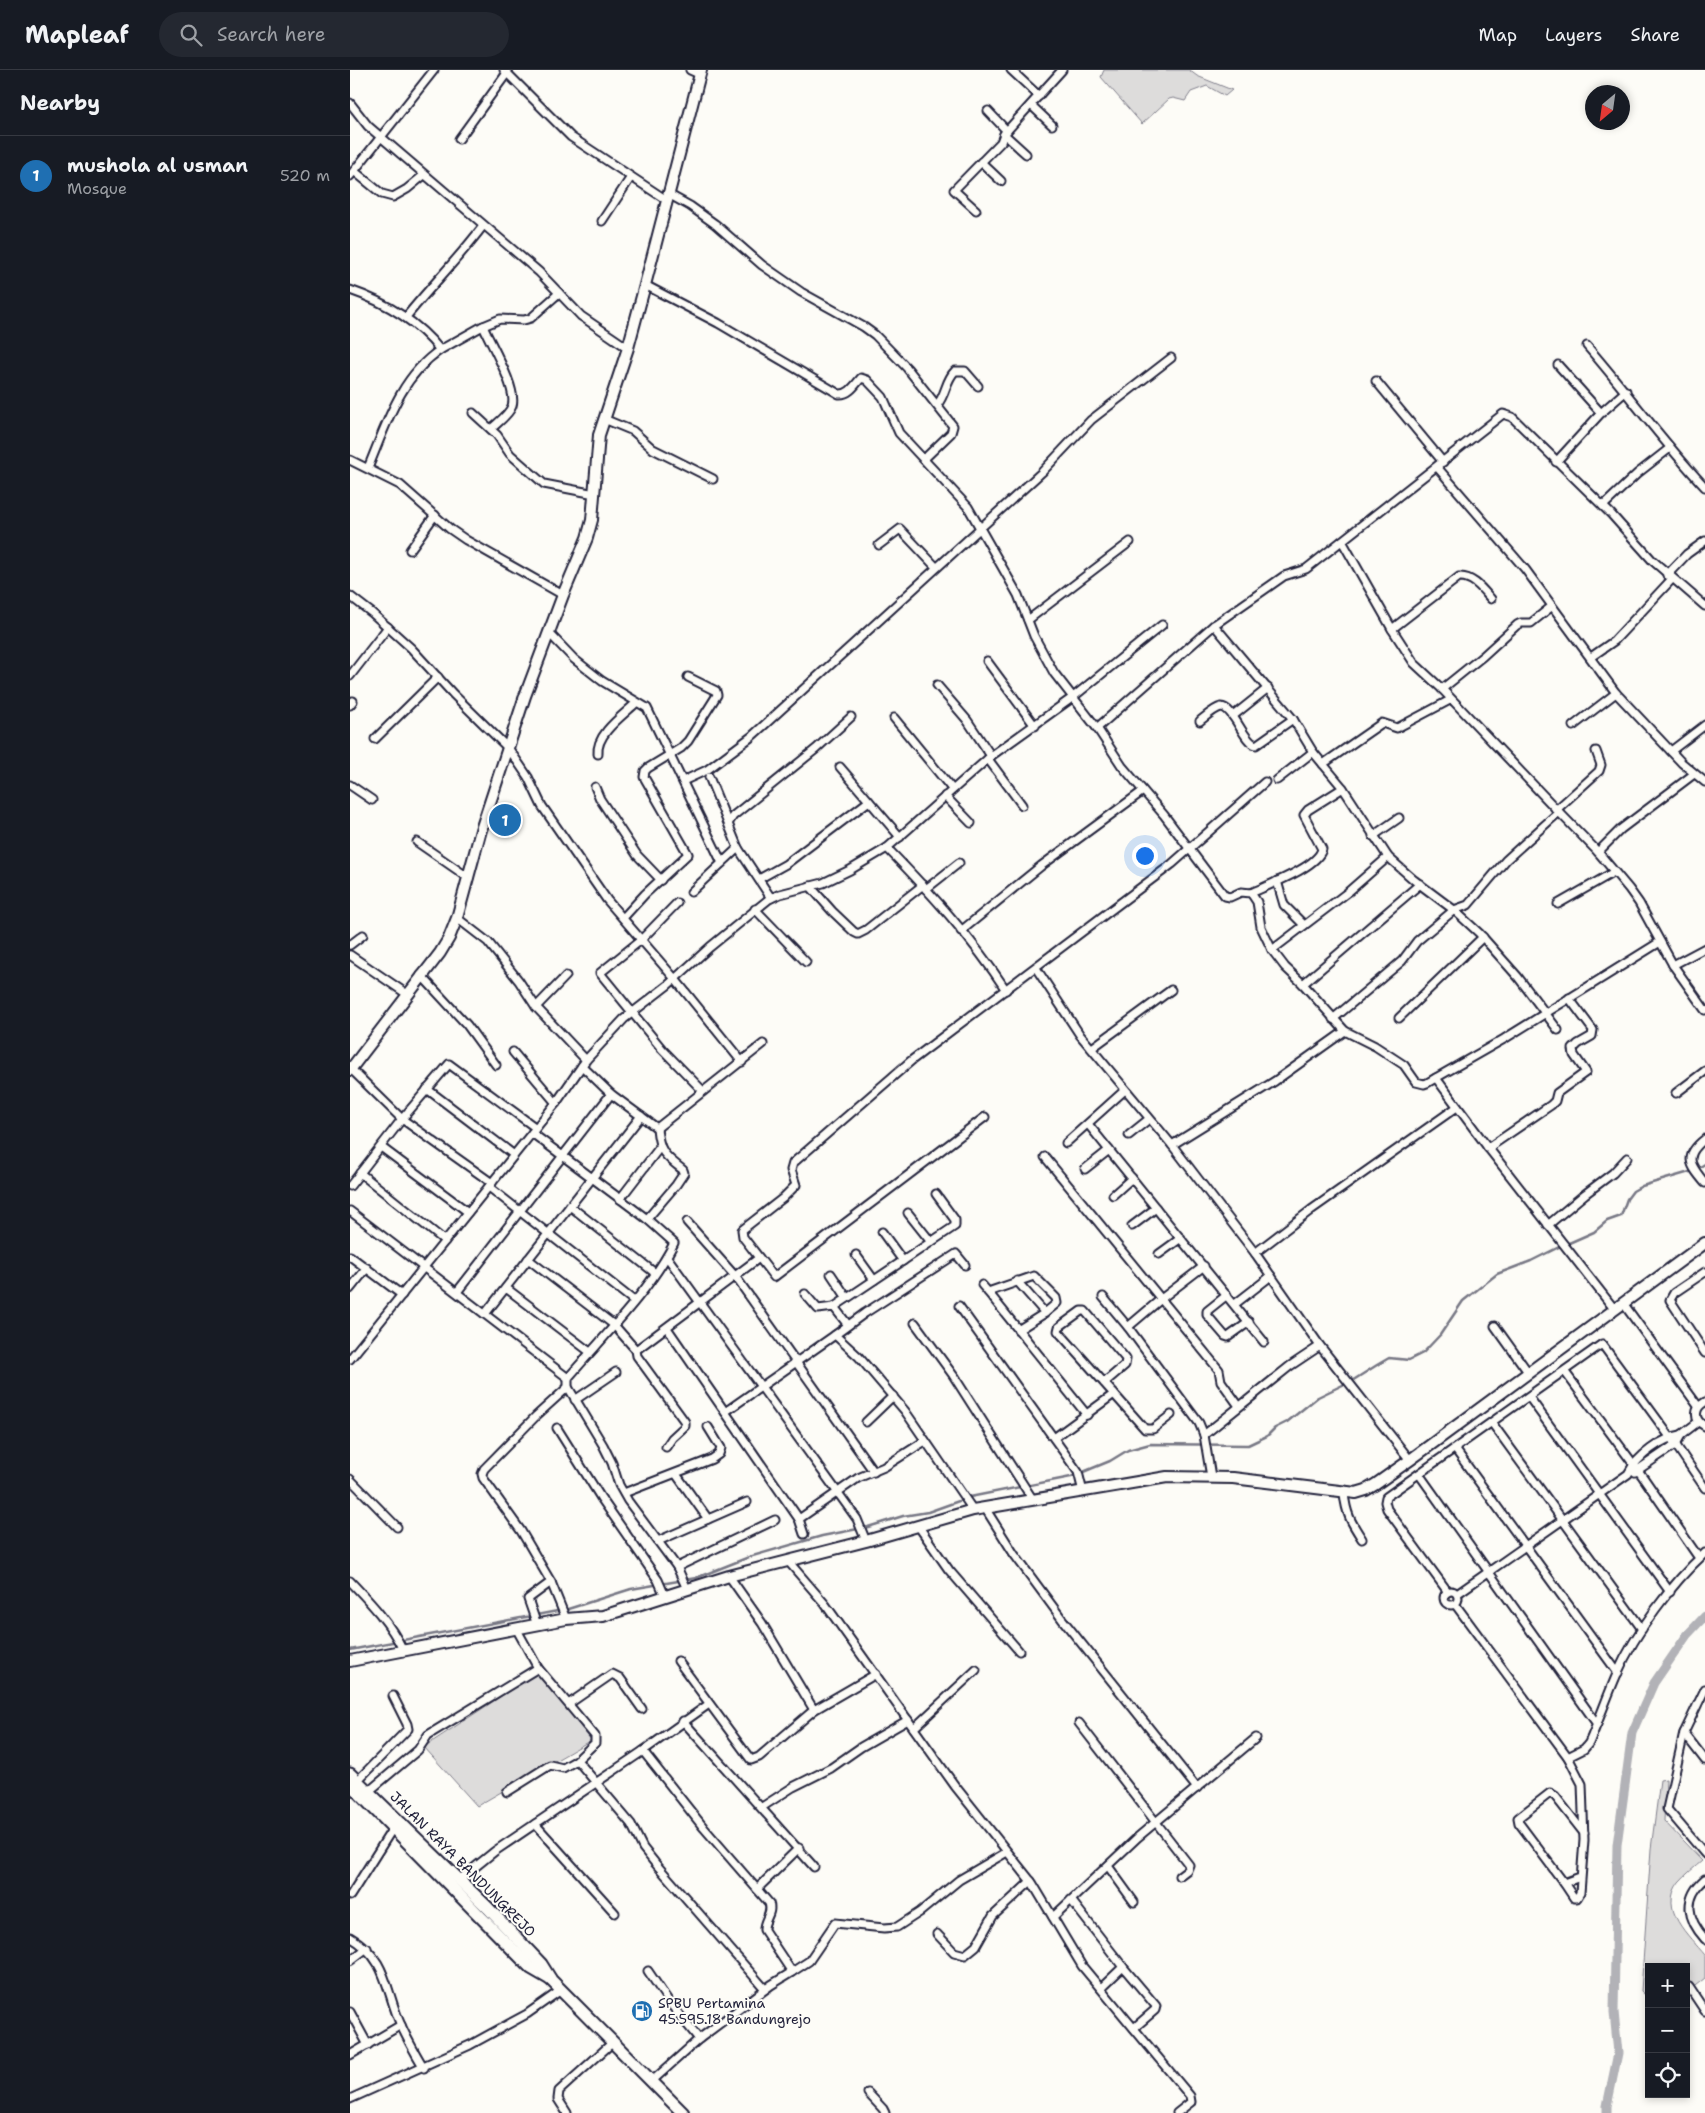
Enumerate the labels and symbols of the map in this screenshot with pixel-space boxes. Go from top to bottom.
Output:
north arrow [1585,85,1630,130]
pin: 1 [489,801,521,839]
your location [1132,843,1158,869]
street label: JALAN RAYA BANDUNGREJO [386,1787,540,1941]
place label: SPBU Pertamina 45.595.18 Bandungrejo [658,1994,811,2028]
fuel station icon: SPBU Pertamina 45.595.18 Bandungrejo [630,1999,654,2023]

